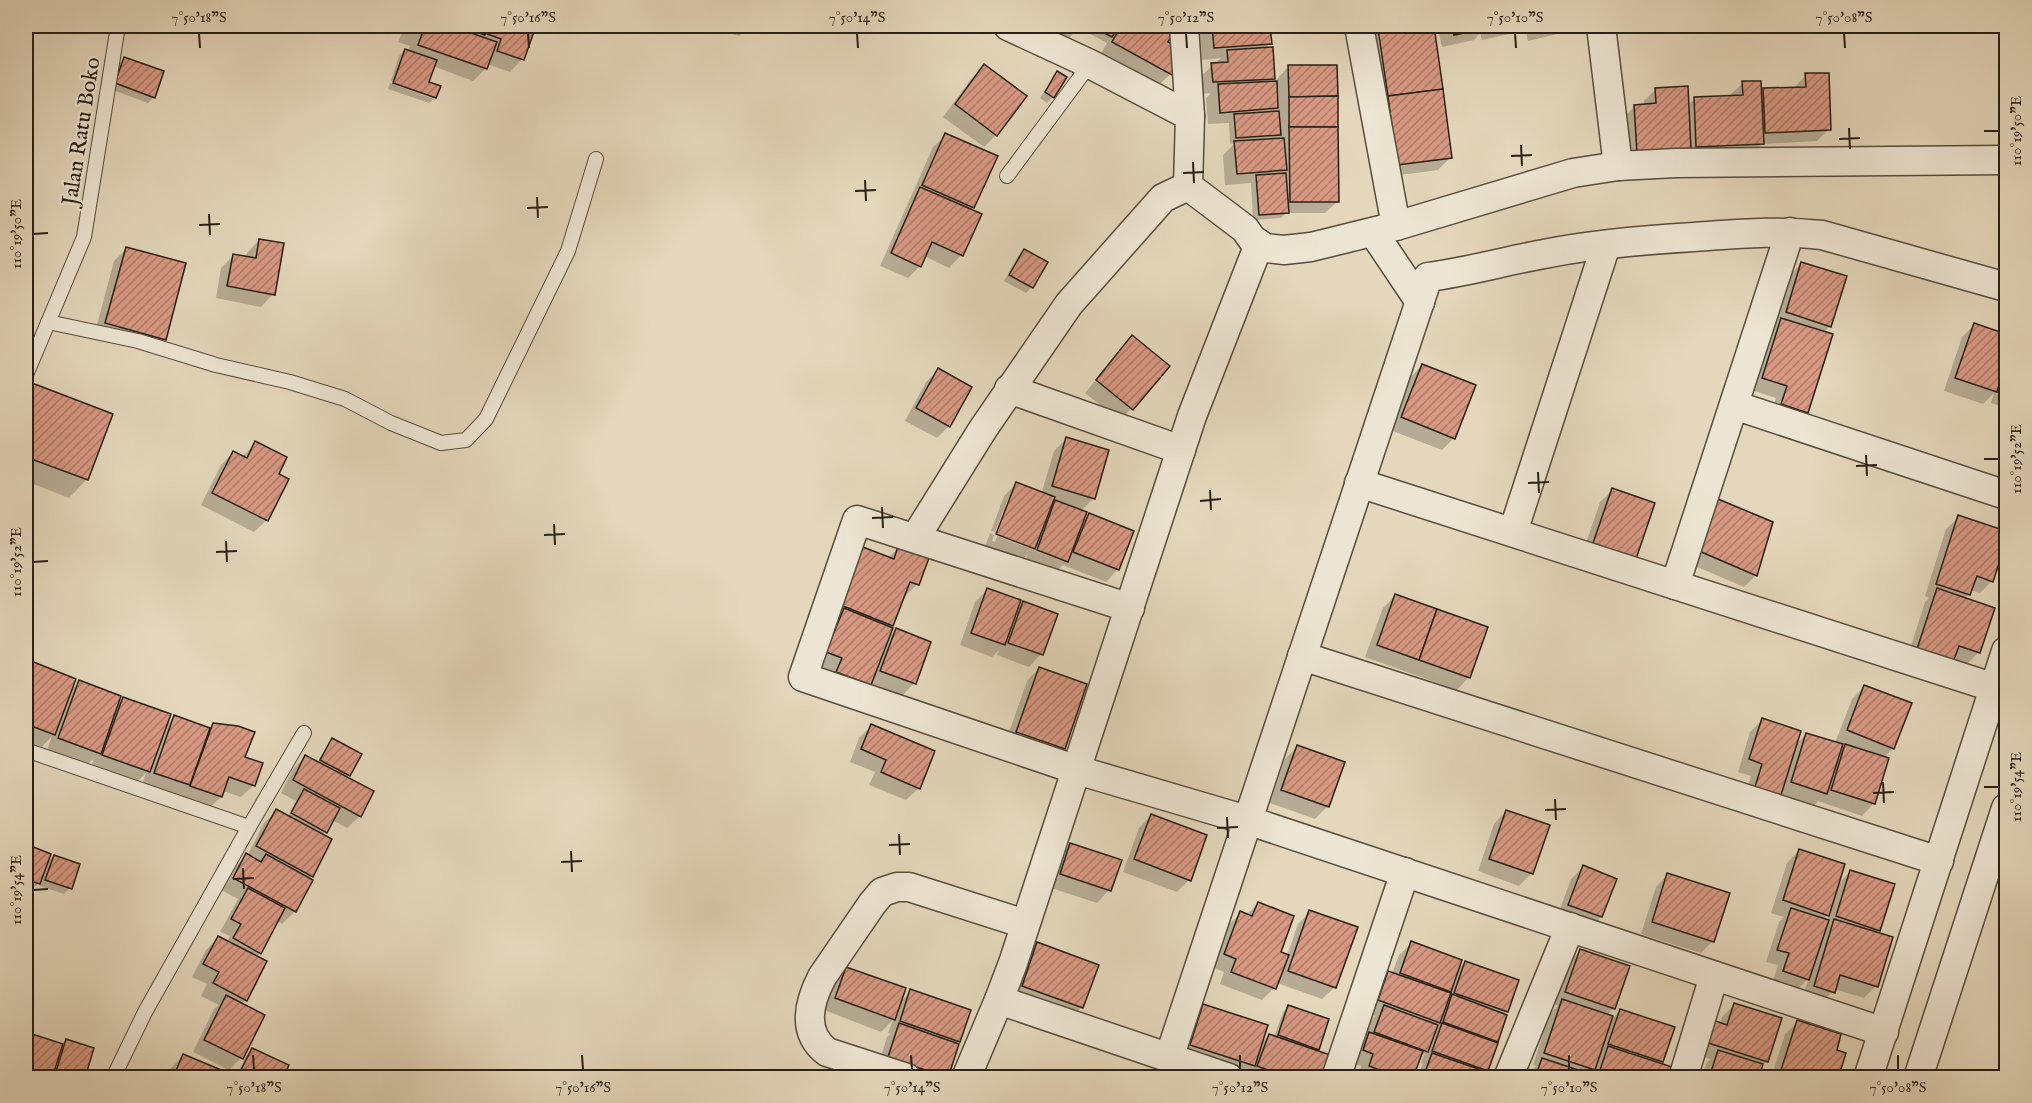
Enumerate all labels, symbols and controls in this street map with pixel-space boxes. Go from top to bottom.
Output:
text: 7°50'18"S [171,8,227,27]
text: 7°50'16"S [500,8,556,27]
text: 7°50'14"S [829,8,885,27]
text: 7°50'12"S [1158,8,1214,27]
text: 7°50'10"S [1487,8,1543,27]
text: 7°50'08"S [1815,8,1873,27]
street label: Jalan Ratu Boko [56,55,108,210]
text: 110°19'50"E [2007,96,2026,166]
text: 110°19'50"E [7,199,26,269]
text: 110°19'52"E [2007,424,2026,494]
text: 110°19'52"E [7,527,26,597]
text: 110°19'54"E [2007,752,2026,822]
text: 110°19'54"E [7,855,26,925]
text: 7°50'18"S [226,1078,282,1097]
text: 7°50'16"S [555,1078,611,1097]
text: 7°50'14"S [884,1078,940,1097]
text: 7°50'12"S [1212,1078,1268,1097]
text: 7°50'10"S [1541,1078,1597,1097]
text: 7°50'08"S [1869,1078,1927,1097]

